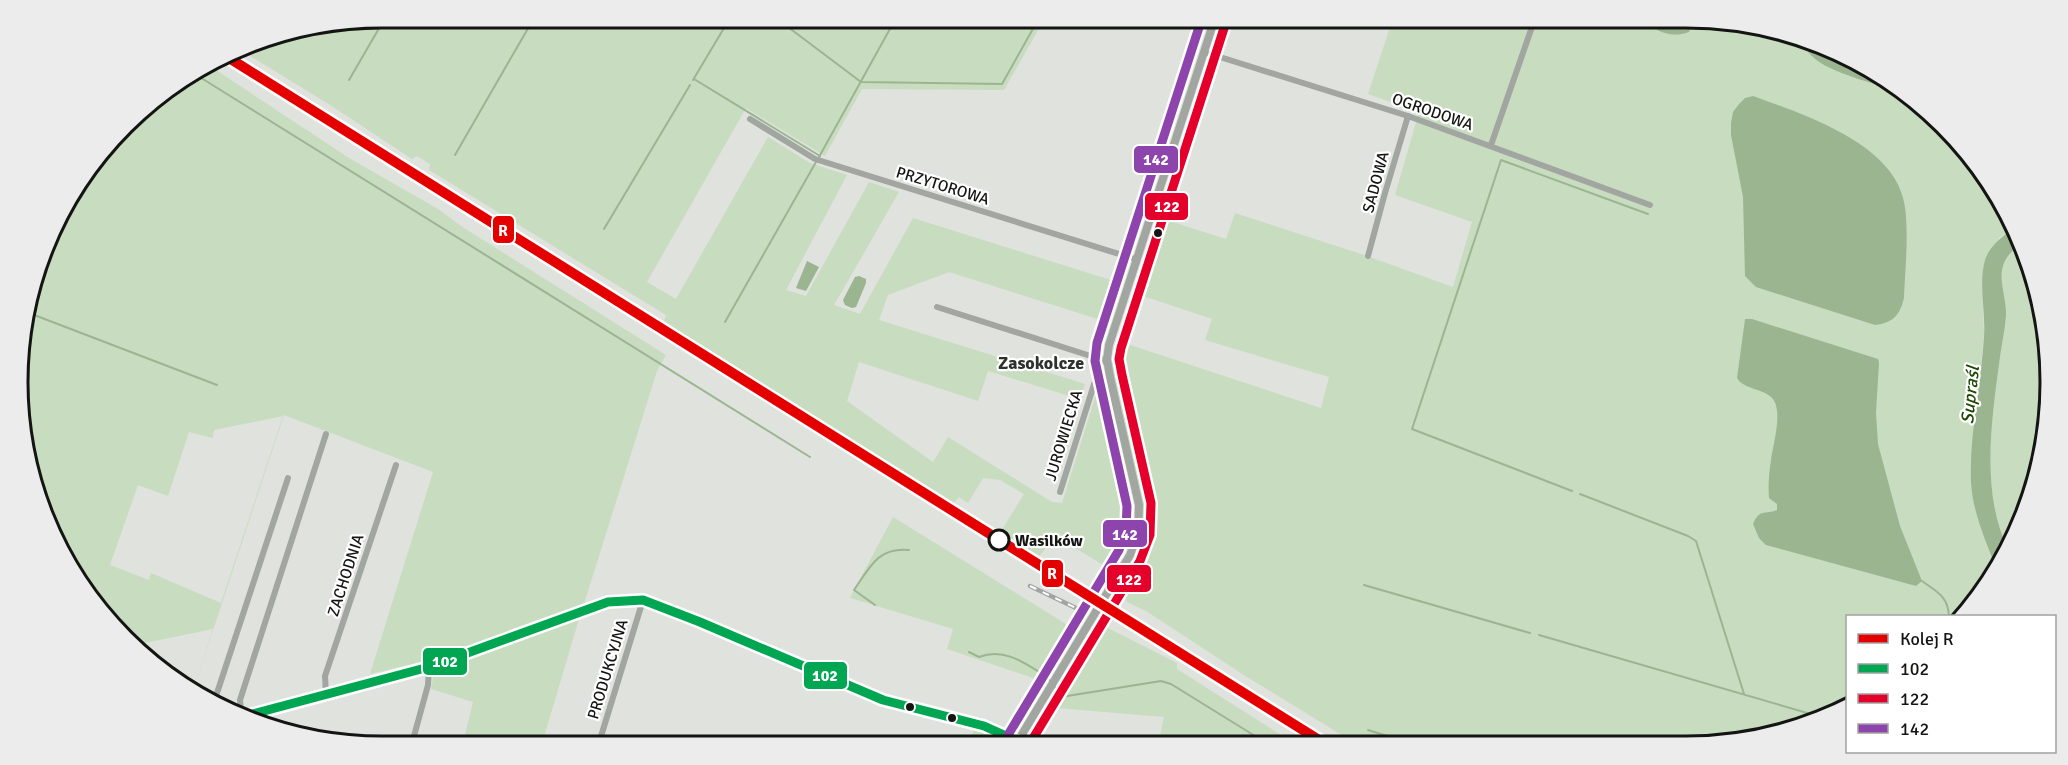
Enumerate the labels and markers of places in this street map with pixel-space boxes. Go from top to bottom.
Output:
unlabelled marker [1152,227,1164,239]
marker: Wasilków [988,529,1010,551]
place label: Wasilków [1015,531,1084,551]
unlabelled marker [904,701,916,713]
unlabelled marker [946,712,958,724]

